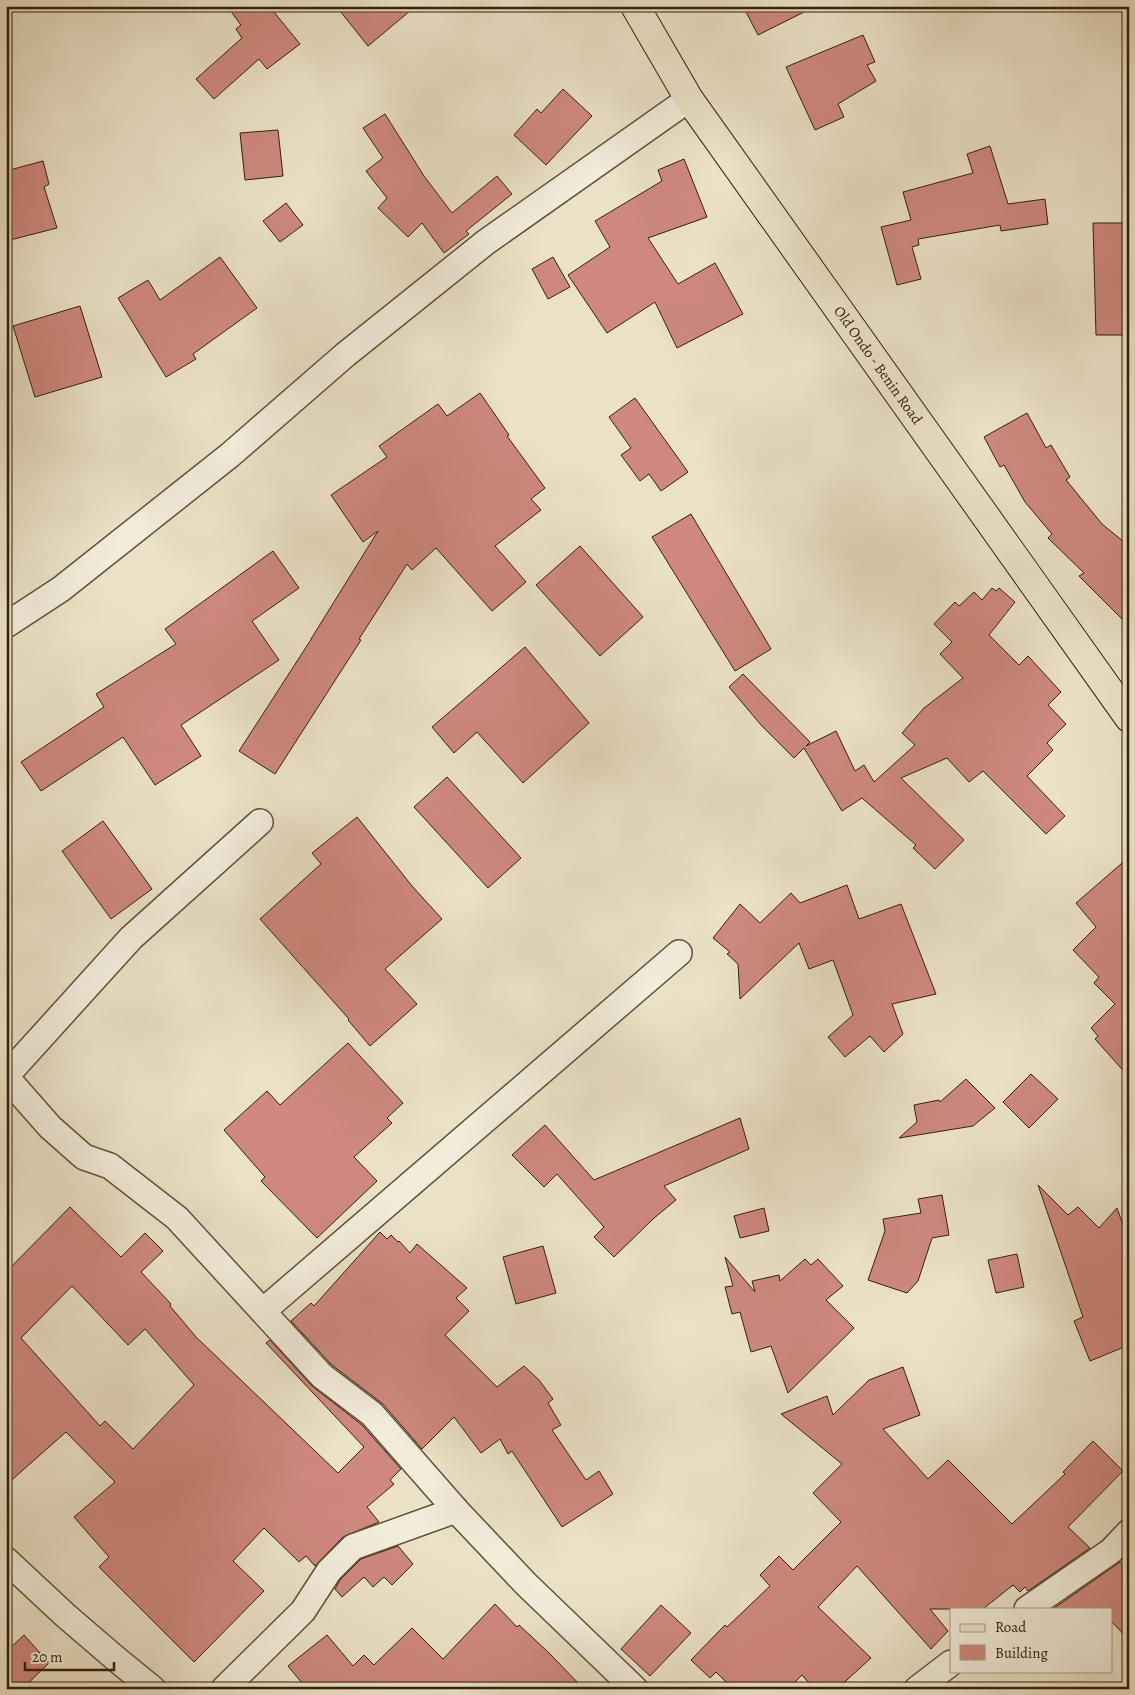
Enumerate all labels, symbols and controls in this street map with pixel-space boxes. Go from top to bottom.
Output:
street label: Old Ondo - Benin Road [829,302,928,429]
legend [950,1608,1112,1672]
text: Road [995,1617,1027,1637]
scale bar [25,1640,114,1672]
text: Building [995,1643,1048,1663]
text: 20 m [32,1647,63,1667]

